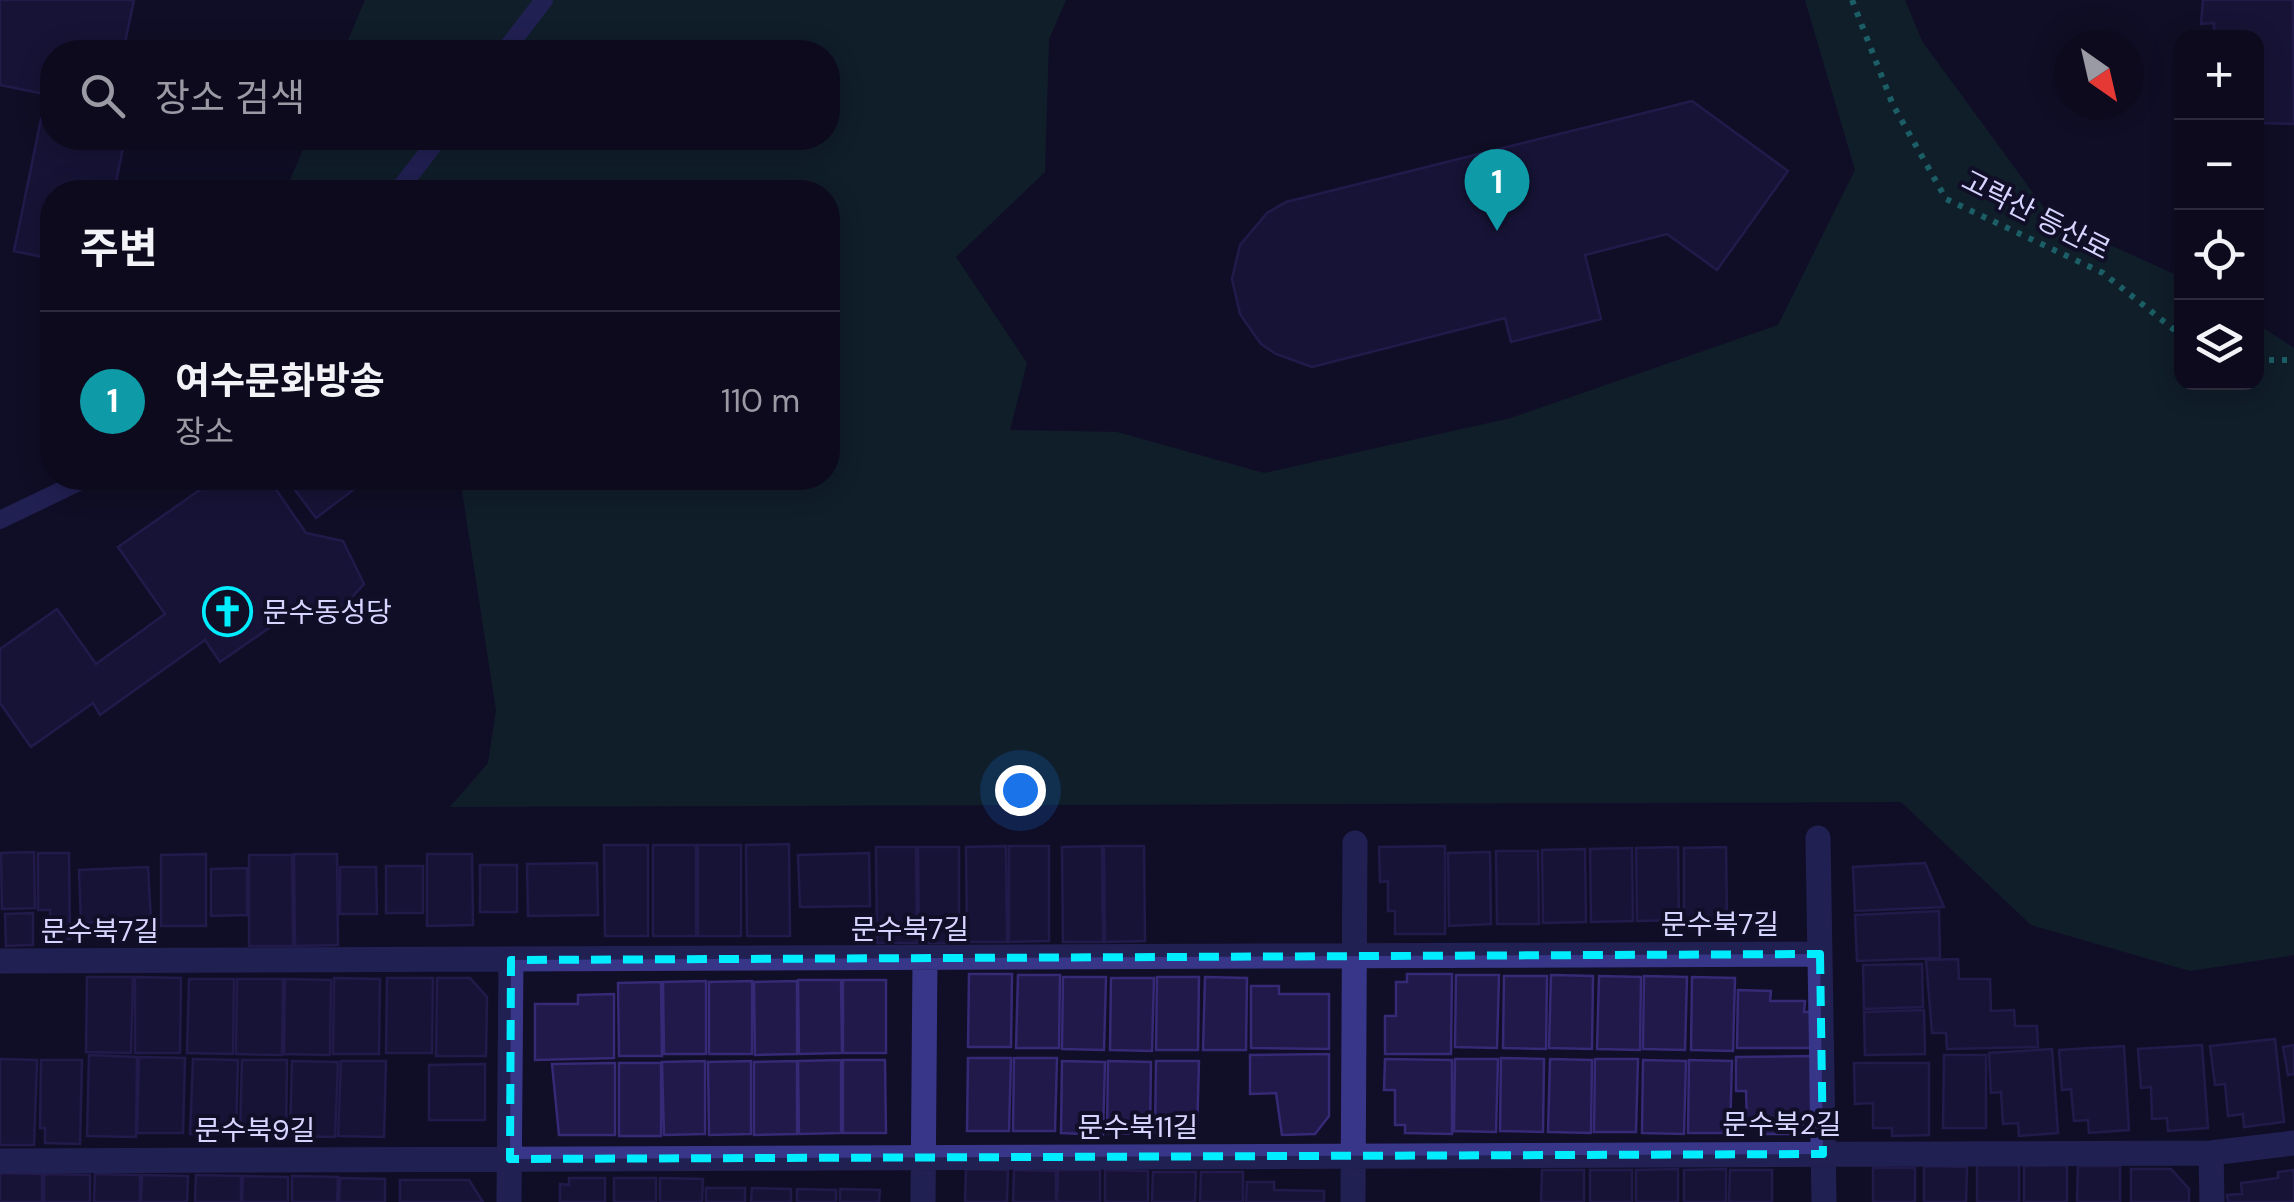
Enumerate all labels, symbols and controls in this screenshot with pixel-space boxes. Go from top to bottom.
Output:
north arrow [2054,30,2144,120]
map controls [2174,30,2264,390]
button: + [2174,30,2264,120]
search box [40,40,840,150]
icon: search [75,68,130,123]
text: 장소 검색 [155,73,305,123]
button: − [2174,120,2264,210]
pin: 1 [1464,148,1530,231]
street label: 고락산 등산로 [1955,162,2117,268]
button: locate [2174,210,2264,300]
text: 주변 [80,221,157,276]
button: layers [2174,300,2264,390]
text: 여수문화방송 [175,356,385,406]
text: 1 [107,380,118,422]
text: 110 m [721,380,800,422]
text: 장소 [175,411,234,453]
church icon: 문수동성당 [202,586,254,638]
place label: 문수동성당 [263,594,392,631]
your location [995,765,1046,816]
street label: 문수북7길 [1661,906,1779,943]
street label: 문수북7길 [851,911,969,948]
street label: 문수북7길 [41,913,159,950]
street label: 문수북2길 [1722,1106,1842,1143]
street label: 문수북11길 [1078,1109,1198,1146]
street label: 문수북9길 [195,1112,315,1149]

